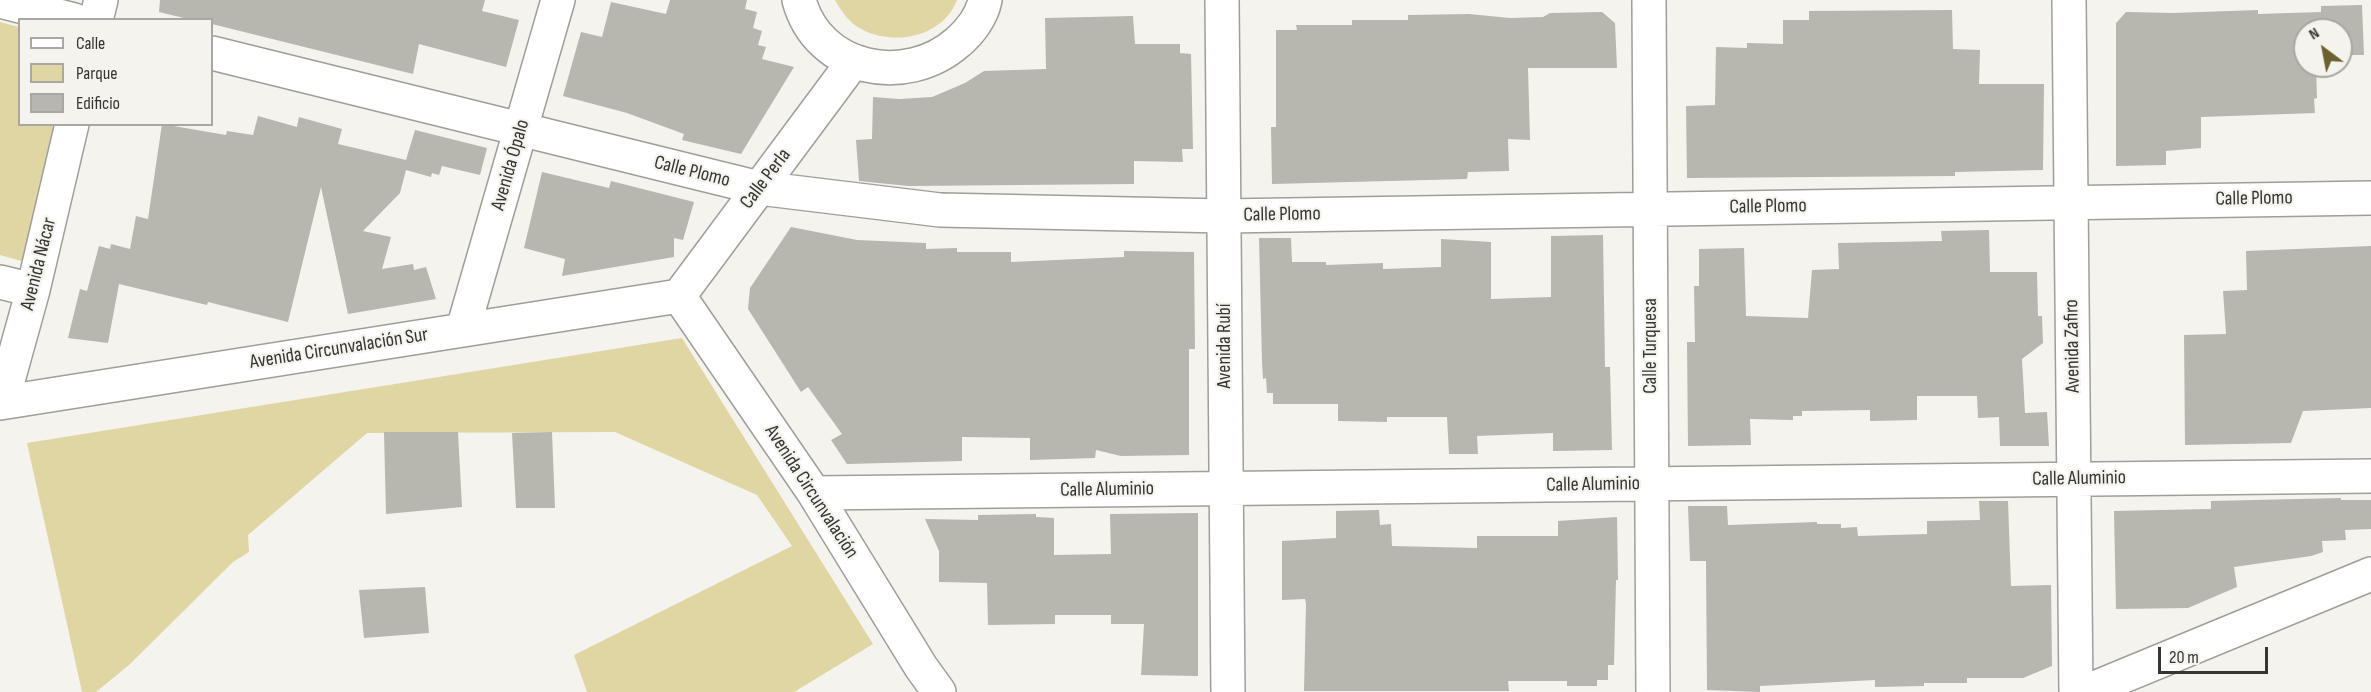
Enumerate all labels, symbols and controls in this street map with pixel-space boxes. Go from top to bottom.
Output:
legend [18,18,213,126]
north arrow [2293,18,2353,78]
text: N [2306,24,2323,44]
text: Calle [76,33,105,54]
text: Parque [76,63,117,84]
text: Edificio [76,93,120,114]
street label: Avenida Ópalo [487,117,535,213]
street label: Calle Perla [736,144,796,214]
street label: Calle Plomo [652,151,732,193]
street label: Calle Plomo [2215,186,2293,212]
street label: Calle Plomo [1729,194,1807,220]
street label: Calle Plomo [1243,202,1321,228]
street label: Avenida Nácar [16,215,62,313]
street label: Calle Turquesa [1639,298,1663,394]
street label: Avenida Zafiro [2060,299,2086,393]
street label: Avenida Rubí [1213,303,1237,389]
street label: Avenida Circunvalación Sur [248,323,430,375]
street label: Avenida Circunvalación [759,421,863,563]
street label: Calle Aluminio [2032,466,2126,492]
street label: Calle Aluminio [1546,472,1640,498]
street label: Calle Aluminio [1060,477,1154,503]
scale bar [2161,635,2270,673]
text: 20 m [2169,647,2199,668]

